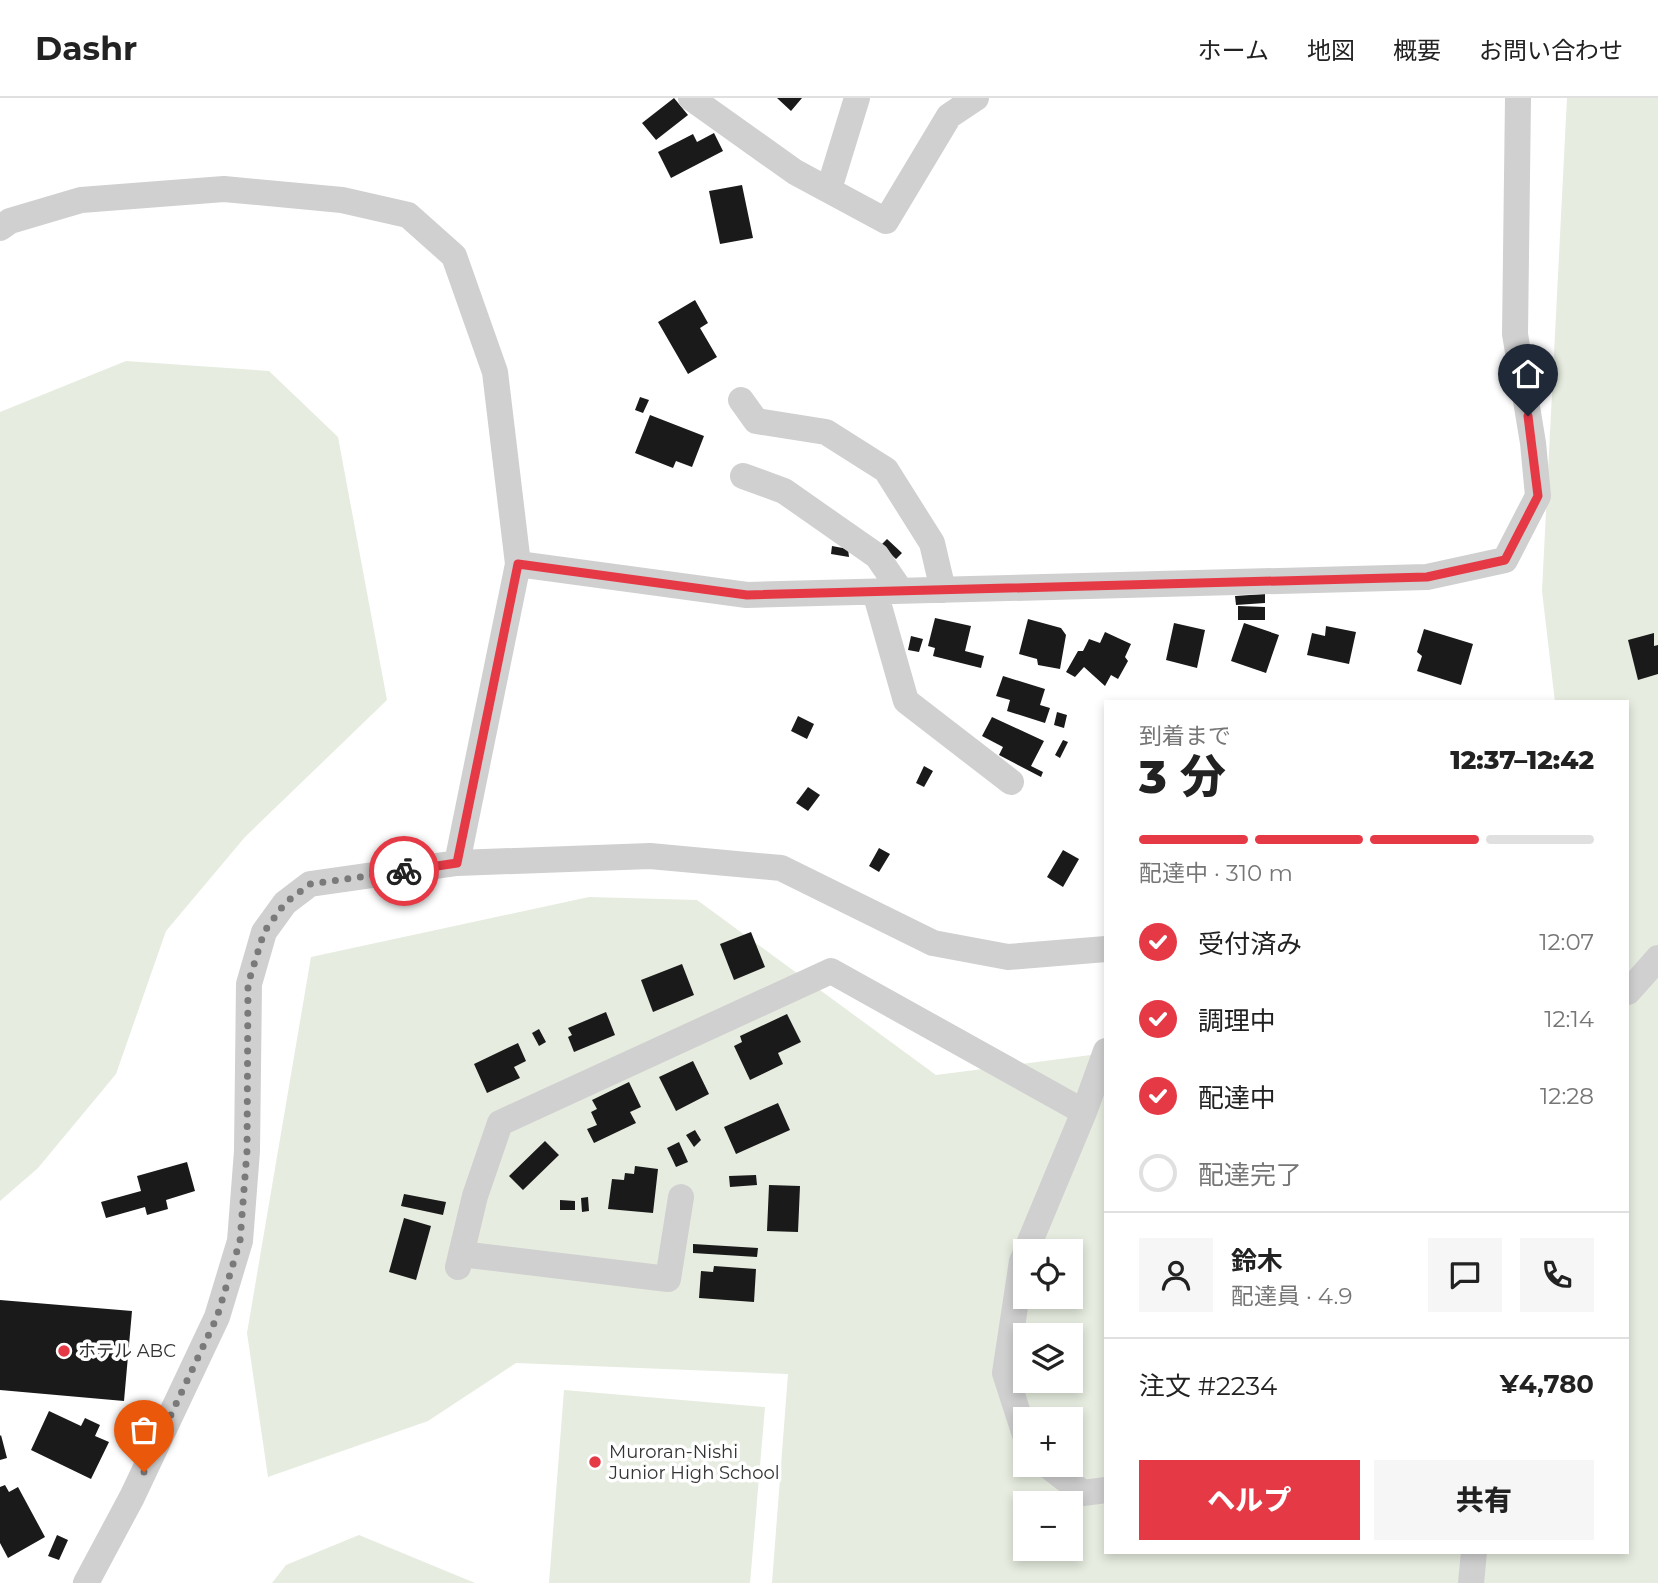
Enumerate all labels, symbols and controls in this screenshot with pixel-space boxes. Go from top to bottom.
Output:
text: Dashr [35,28,137,68]
text: ホーム [1198,36,1269,65]
text: 地図 [1307,36,1355,65]
text: 概要 [1393,36,1441,65]
text: お問い合わせ [1479,36,1623,65]
pin [1498,344,1558,416]
icon: home [1509,355,1547,393]
text: 到着まで [1139,722,1231,750]
text: 12:37–12:42 [1450,744,1594,776]
text: 3 分 [1139,748,1226,805]
courier [369,836,439,906]
icon: bike [385,852,423,890]
text: 配達中 · 310 m [1139,859,1293,887]
icon: check [1139,923,1177,961]
text: 受付済み [1198,928,1302,960]
text: 12:07 [1539,928,1594,956]
icon: check [1139,1000,1177,1038]
text: 調理中 [1198,1005,1276,1037]
text: 12:14 [1544,1005,1594,1033]
icon: check [1139,1077,1177,1115]
text: 配達中 [1198,1082,1276,1114]
text: 12:28 [1540,1082,1594,1110]
text: 配達完了 [1198,1159,1302,1191]
button: person [1139,1238,1213,1312]
button: chat [1428,1238,1502,1312]
button: phone [1520,1238,1594,1312]
map controls [1013,1239,1083,1561]
button: locate [1013,1239,1083,1309]
text: 鈴木 [1231,1245,1283,1277]
text: 配達員 · 4.9 [1231,1282,1352,1310]
button: layers [1013,1323,1083,1393]
place label: ホテル ABC [78,1340,176,1362]
marker: ホテル ABC [56,1343,72,1359]
text: ¥4,780 [1500,1368,1594,1400]
text: 注文 #2234 [1139,1370,1277,1402]
pin [114,1400,174,1472]
button: + [1013,1407,1083,1477]
icon: bag [125,1411,163,1449]
place label: Muroran-Nishi Junior High School [608,1441,780,1484]
marker: Muroran-Nishi Junior High School [587,1454,603,1470]
button: ヘルプ [1139,1460,1360,1540]
button: 共有 [1374,1460,1594,1540]
button: − [1013,1491,1083,1561]

